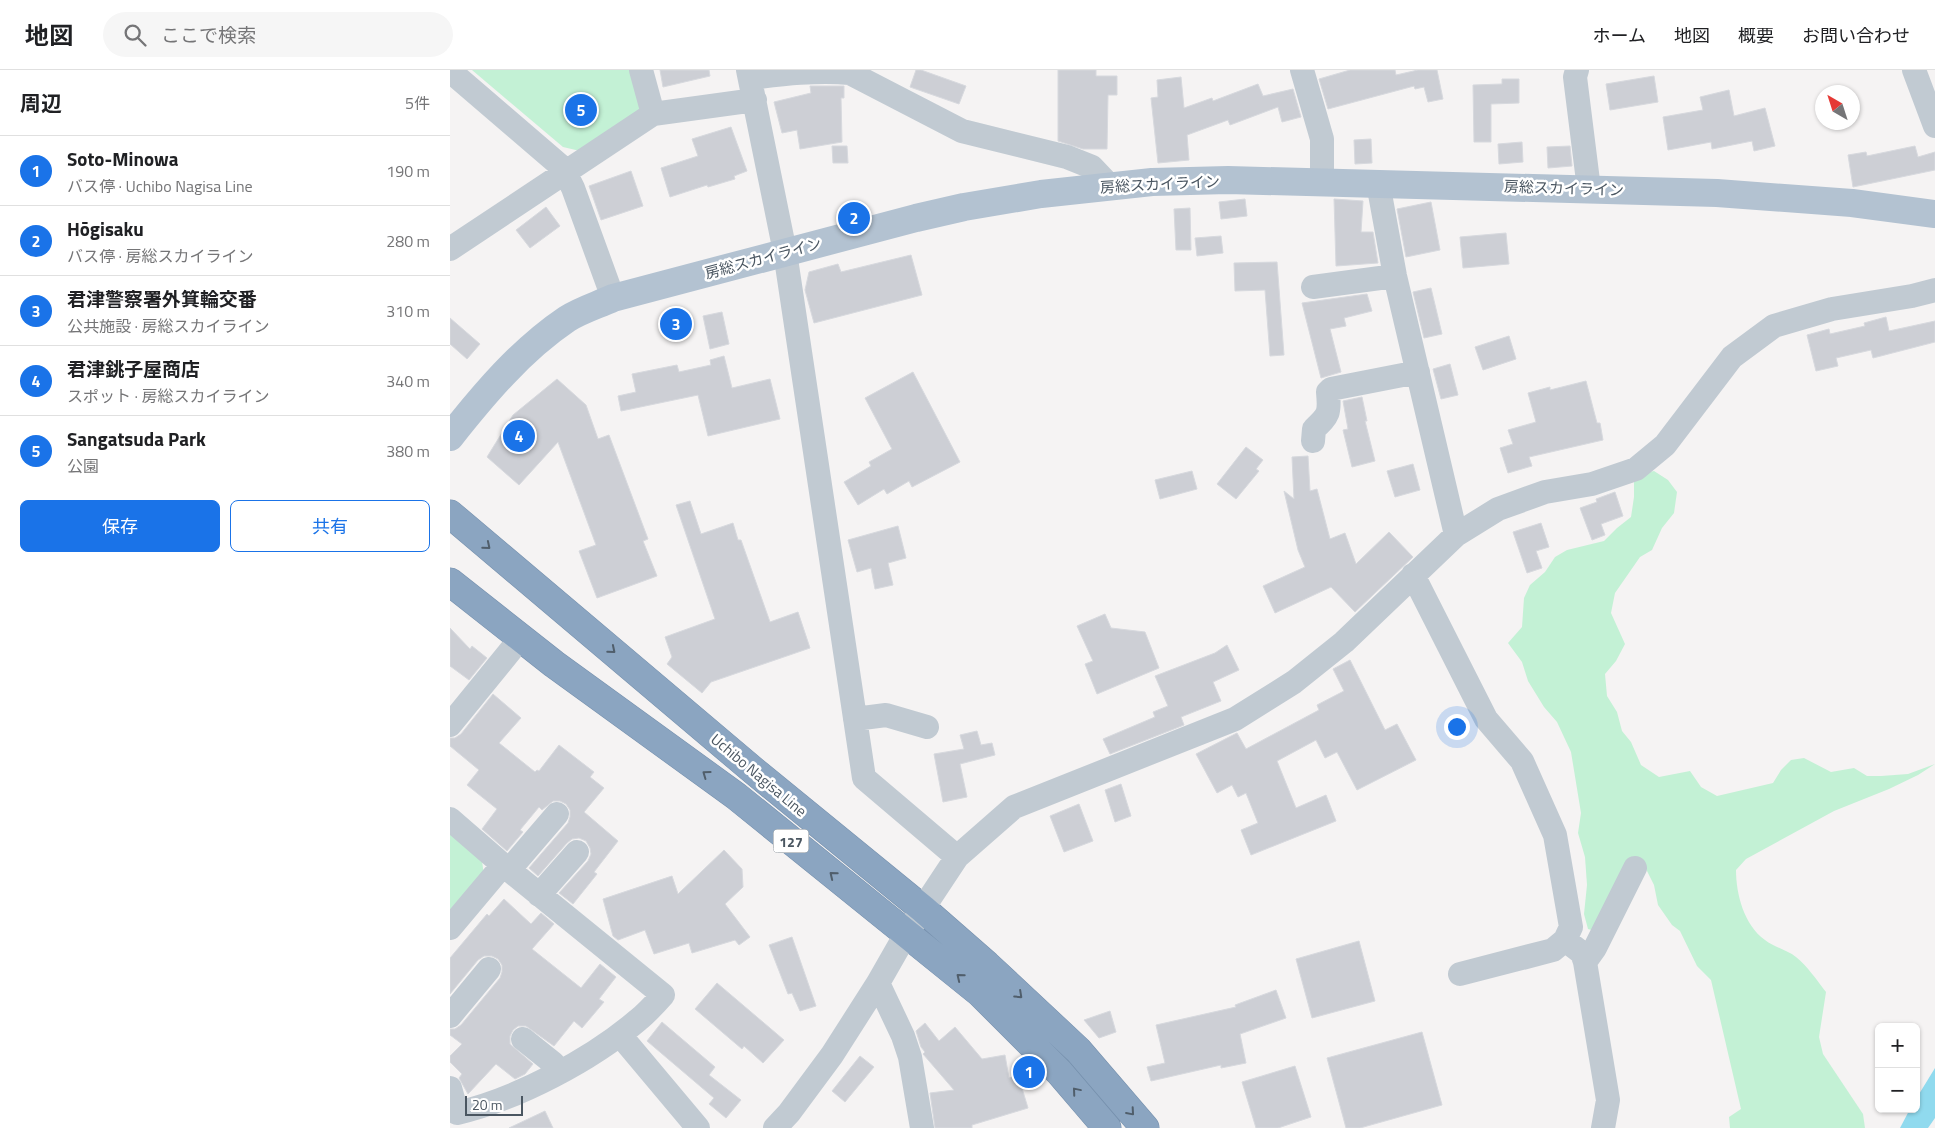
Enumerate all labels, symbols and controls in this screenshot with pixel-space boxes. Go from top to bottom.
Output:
search box [103,12,453,57]
text: 地図 [25,17,73,53]
text: ここで検索 [161,20,256,49]
icon: search [121,21,149,49]
text: ホーム [1593,22,1646,49]
text: 地図 [1674,22,1710,49]
text: 概要 [1738,22,1774,49]
text: お問い合わせ [1802,22,1910,49]
north arrow [1815,85,1860,130]
text: 周辺 [20,87,62,119]
text: 5件 [405,91,430,115]
pin: 5 [565,91,597,129]
text: Soto-Minowa [67,144,178,173]
text: 1 [32,159,40,183]
text: 190 m [386,159,430,183]
street label: 房総スカイライン [1099,169,1221,199]
text: バス停 · Uchibo Nagisa Line [67,174,253,198]
street label: 房総スカイライン [1504,174,1624,202]
pin: 2 [838,199,870,237]
text: Hōgisaku [67,214,144,243]
text: 2 [32,229,40,253]
text: 280 m [386,229,430,253]
street label: 房総スカイライン [702,231,824,285]
text: バス停 · 房総スカイライン [67,244,254,268]
text: 君津警察署外箕輪交番 [67,284,257,313]
text: 3 [32,299,40,323]
text: 310 m [386,299,430,323]
pin: 3 [660,305,692,343]
text: 公共施設 · 房総スカイライン [67,314,270,338]
text: 君津銚子屋商店 [67,354,200,383]
text: 4 [32,369,40,393]
text: 340 m [386,369,430,393]
text: スポット · 房総スカイライン [67,384,270,408]
pin: 4 [503,417,535,455]
text: Sangatsuda Park [67,424,206,453]
text: 5 [32,439,40,463]
text: 380 m [386,439,430,463]
text: 公園 [67,454,99,478]
button: 保存 [20,500,220,552]
button: 共有 [230,500,430,552]
one-way arrow [482,540,491,549]
one-way arrow [606,645,615,654]
your location [1444,714,1470,740]
street label: Uchibo Nagisa Line [706,728,812,822]
one-way arrow [702,771,712,780]
road number: 127 [774,829,808,852]
one-way arrow [830,872,839,881]
one-way arrow [957,975,966,983]
one-way arrow [1013,989,1022,998]
map controls [1875,1023,1920,1113]
button: + [1875,1023,1920,1068]
pin: 1 [1013,1053,1045,1091]
button: − [1875,1068,1920,1113]
one-way arrow [1072,1087,1081,1096]
scale bar [465,1093,522,1116]
text: 20 m [472,1094,502,1115]
one-way arrow [1125,1107,1134,1116]

